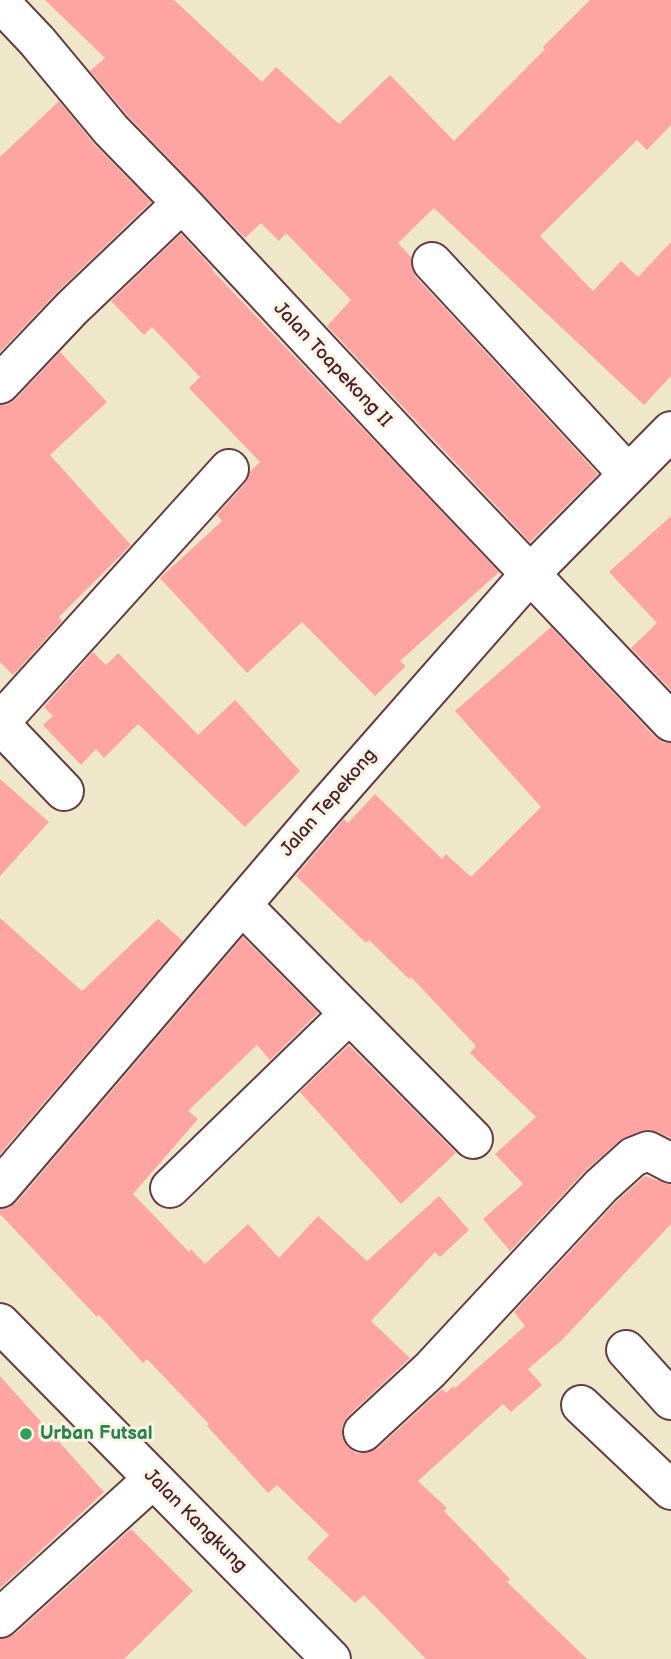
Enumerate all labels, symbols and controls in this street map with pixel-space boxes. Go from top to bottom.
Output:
street label: Jalan Toapekong II [268,298,396,432]
street label: Jalan Tepekong [276,744,382,862]
place label: Urban Futsal [40,1423,152,1445]
marker: Urban Futsal [18,1426,34,1442]
street label: Jalan Kangkung [139,1465,251,1577]

